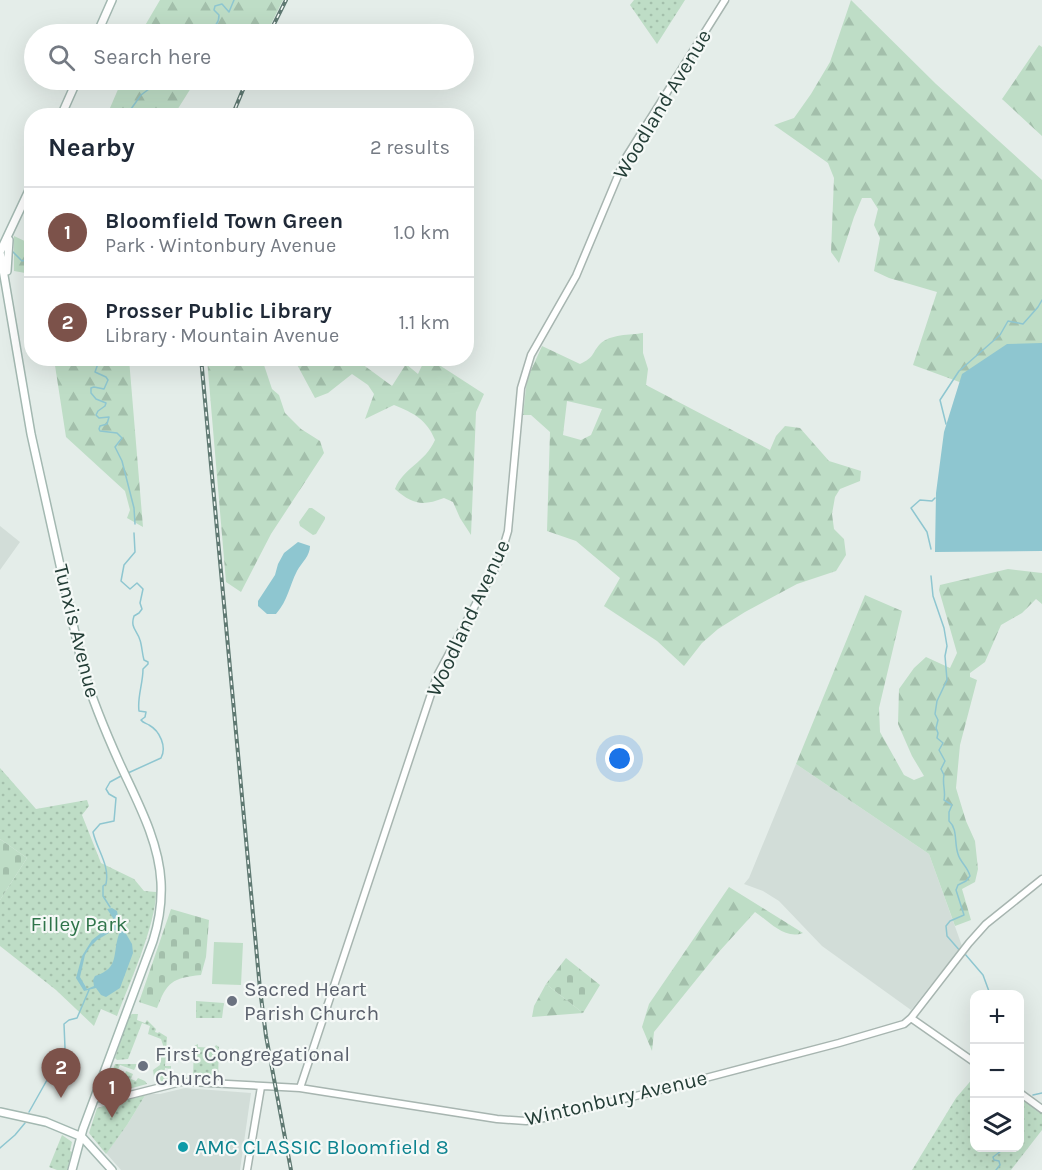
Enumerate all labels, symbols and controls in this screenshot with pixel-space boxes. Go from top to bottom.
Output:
search box [24,24,474,90]
street label: Woodland Avenue [608,25,716,183]
icon: search [45,41,78,74]
text: Search here [93,44,211,70]
text: Nearby [48,132,135,163]
text: 2 results [370,136,450,159]
text: Bloomfield Town Green [105,208,343,234]
text: 1 [64,221,71,244]
text: 1.0 km [393,221,450,244]
text: Park · Wintonbury Avenue [105,234,336,257]
text: Prosser Public Library [105,298,332,324]
text: 2 [61,311,74,334]
text: 1.1 km [398,311,450,334]
text: Library · Mountain Avenue [105,324,339,347]
street label: Woodland Avenue [421,536,515,700]
street label: Tunxis Avenue [49,562,105,700]
your location [605,744,634,773]
park label: Filley Park [30,912,128,936]
place label: Sacred Heart Parish Church [244,977,379,1025]
map controls [970,990,1024,1152]
button: + [970,990,1024,1044]
marker: Sacred Heart Parish Church [225,994,239,1008]
place label: First Congregational Church [155,1042,350,1090]
button: − [970,1044,1024,1098]
pin: 2 [42,1048,80,1098]
marker: First Congregational Church [136,1059,150,1073]
street label: Wintonbury Avenue [523,1065,709,1131]
pin: 1 [92,1068,132,1118]
button: layers [970,1098,1024,1152]
place label: AMC CLASSIC Bloomfield 8 [195,1135,449,1159]
marker: AMC CLASSIC Bloomfield 8 [176,1140,190,1154]

